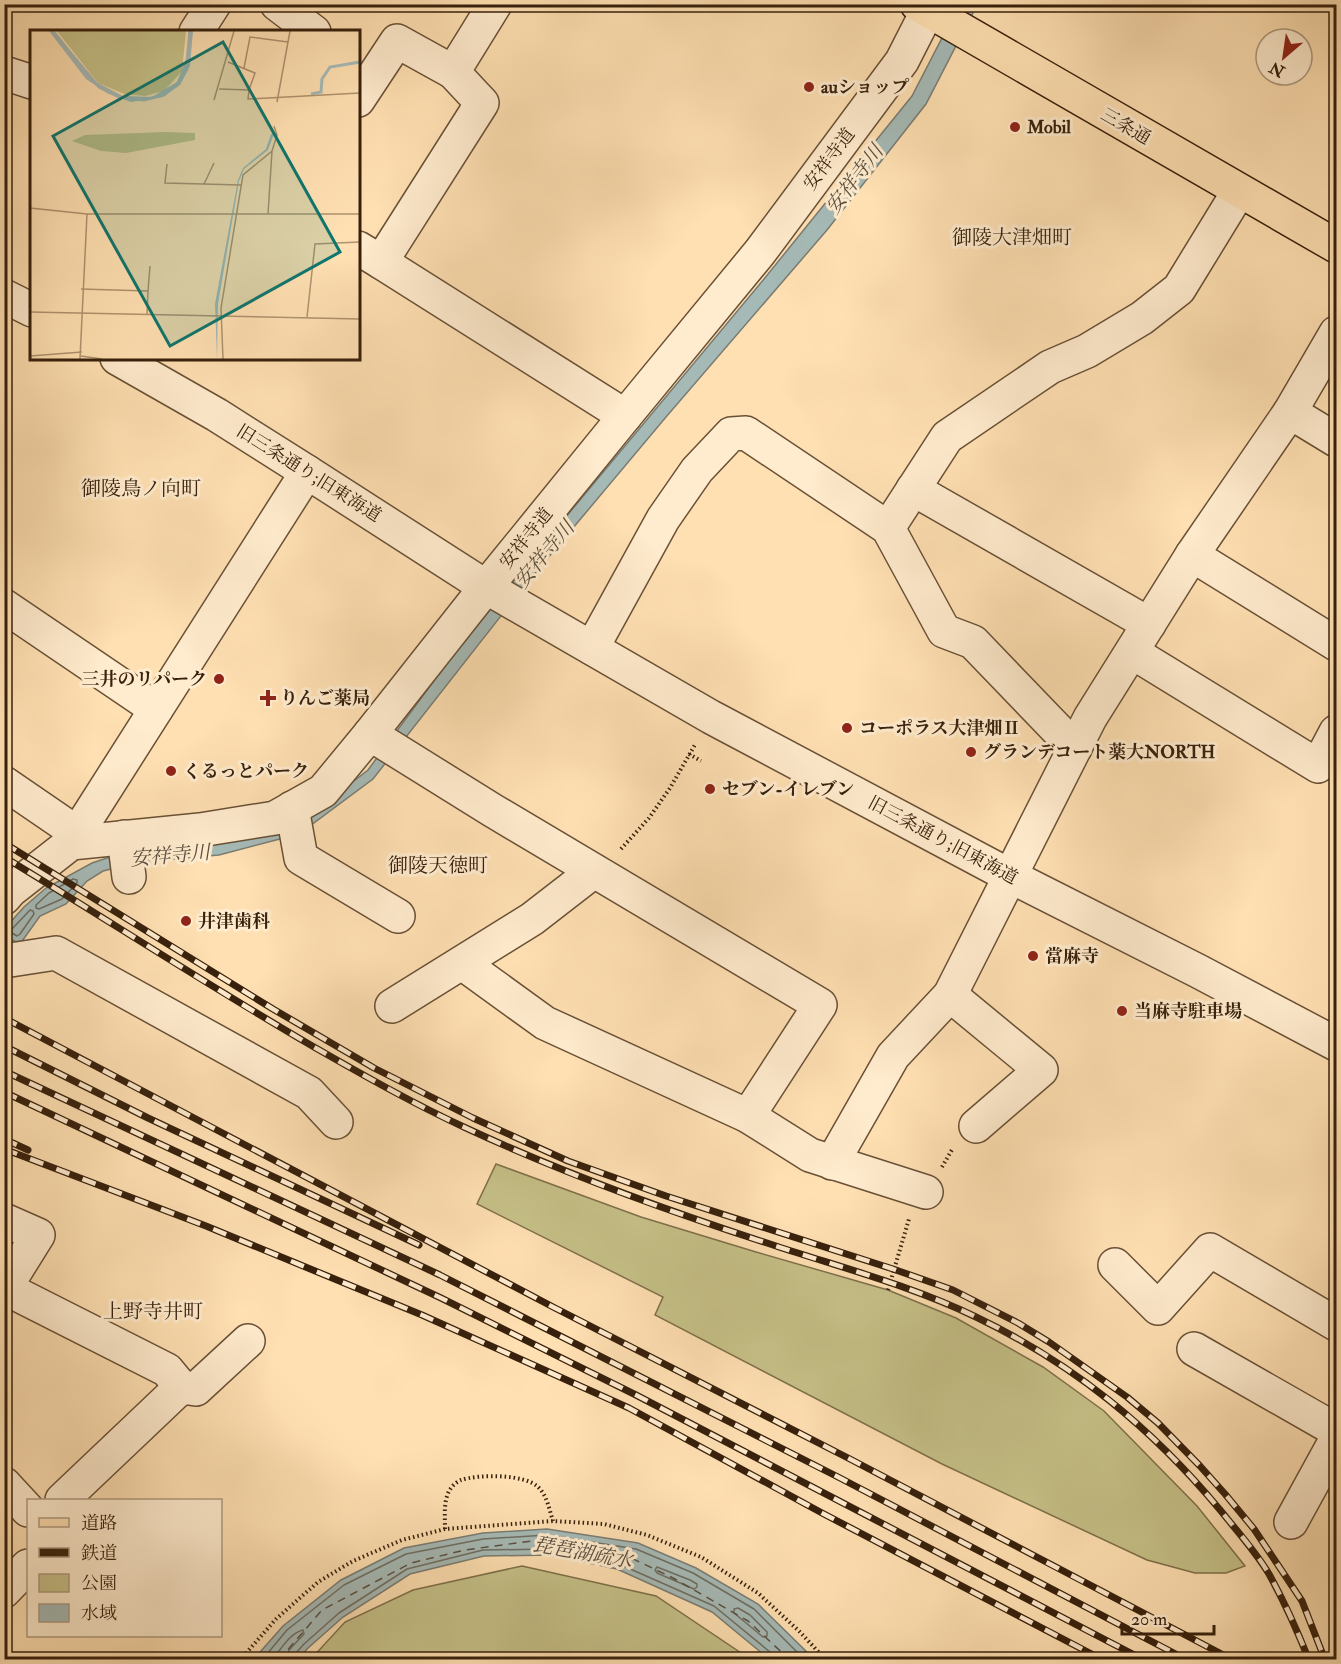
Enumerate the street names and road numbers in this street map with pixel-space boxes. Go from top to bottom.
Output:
street label: 三条通 [1097,103,1155,150]
street label: 安祥寺道 [799,124,860,195]
street label: 旧三条通り;旧東海道 [232,420,385,527]
street label: 安祥寺道 [495,503,558,574]
street label: 旧三条通り;旧東海道 [864,791,1022,890]

